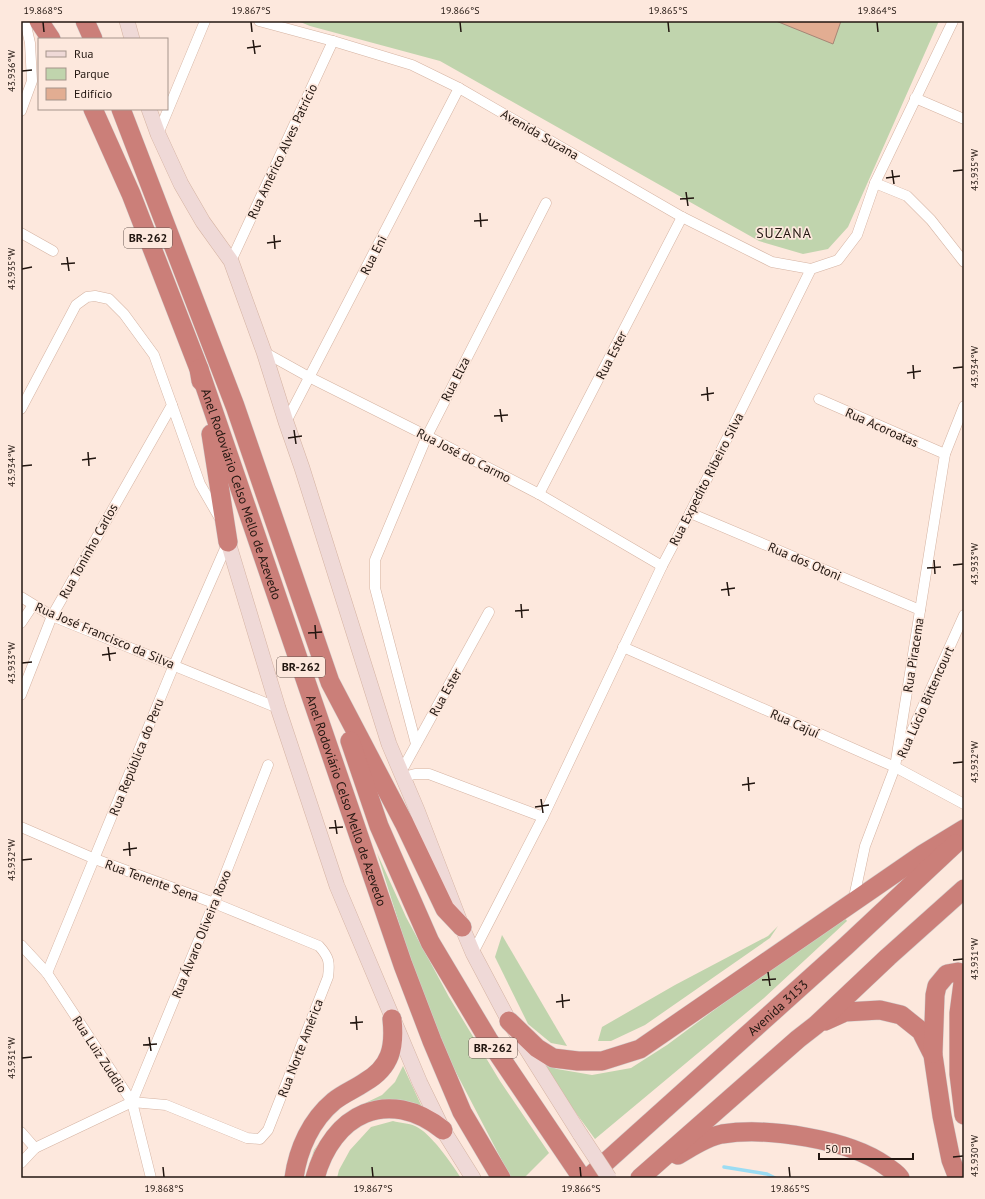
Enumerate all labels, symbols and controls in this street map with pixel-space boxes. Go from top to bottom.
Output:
text: 19.868°S [24,4,62,17]
text: 19.867°S [232,4,270,17]
text: 19.866°S [441,4,479,17]
text: 19.865°S [649,4,687,17]
text: 19.864°S [858,4,896,17]
legend [38,38,168,110]
text: Rua [74,46,93,61]
text: 43.936°W [5,49,18,92]
text: Parque [74,66,109,81]
street label: Rua Américo Alves Patrício [244,81,321,222]
text: Edifício [74,86,112,101]
street label: Avenida Suzana [498,105,582,164]
text: 43.935°W [968,148,981,191]
district label: SUZANA [756,224,812,242]
road number: BR-262 [124,228,172,248]
street label: Rua Eni [356,233,391,278]
text: 43.935°W [5,247,18,290]
street label: Rua Ester [592,328,631,382]
text: 43.934°W [968,345,981,388]
street label: Rua Elza [437,354,474,404]
street label: Anel Rodoviário Celso Mello de Azevedo [197,386,285,602]
street label: Rua Acoroatas [843,404,921,451]
street label: Rua Expedito Ribeiro Silva [665,410,747,549]
street label: Rua José do Carmo [414,424,514,487]
text: 43.934°W [5,444,18,487]
street label: Rua Toninho Carlos [55,501,122,602]
street label: Rua dos Otoni [766,538,844,585]
text: 43.933°W [968,542,981,585]
street label: Rua José Francisco da Silva [32,598,177,673]
street label: Rua Piracema [899,617,928,694]
text: 43.933°W [5,641,18,684]
street label: Rua Lúcio Bittencourt [893,643,958,761]
road number: BR-262 [277,657,325,677]
street label: Rua Ester [425,665,466,719]
street label: Anel Rodoviário Celso Mello de Azevedo [302,693,390,908]
street label: Rua República do Peru [105,696,168,818]
street label: Rua Cajuí [768,705,823,742]
text: 43.932°W [968,740,981,783]
text: 43.932°W [5,838,18,881]
street label: Rua Tenente Sena [103,856,201,905]
street label: Rua Álvaro Oliveira Roxo [168,867,235,1001]
text: 43.931°W [968,937,981,980]
street label: Avenida 3153 [744,976,812,1040]
street label: Rua Norte América [274,997,327,1100]
street label: Rua Luiz Zuddio [68,1013,131,1096]
text: 43.931°W [5,1036,18,1079]
road number: BR-262 [469,1038,517,1058]
text: 43.930°W [968,1134,981,1177]
scale bar [819,1135,913,1161]
text: 50 m [825,1141,851,1156]
text: 19.868°S [145,1182,183,1195]
text: 19.867°S [354,1182,392,1195]
text: 19.866°S [562,1182,600,1195]
text: 19.865°S [771,1182,809,1195]

